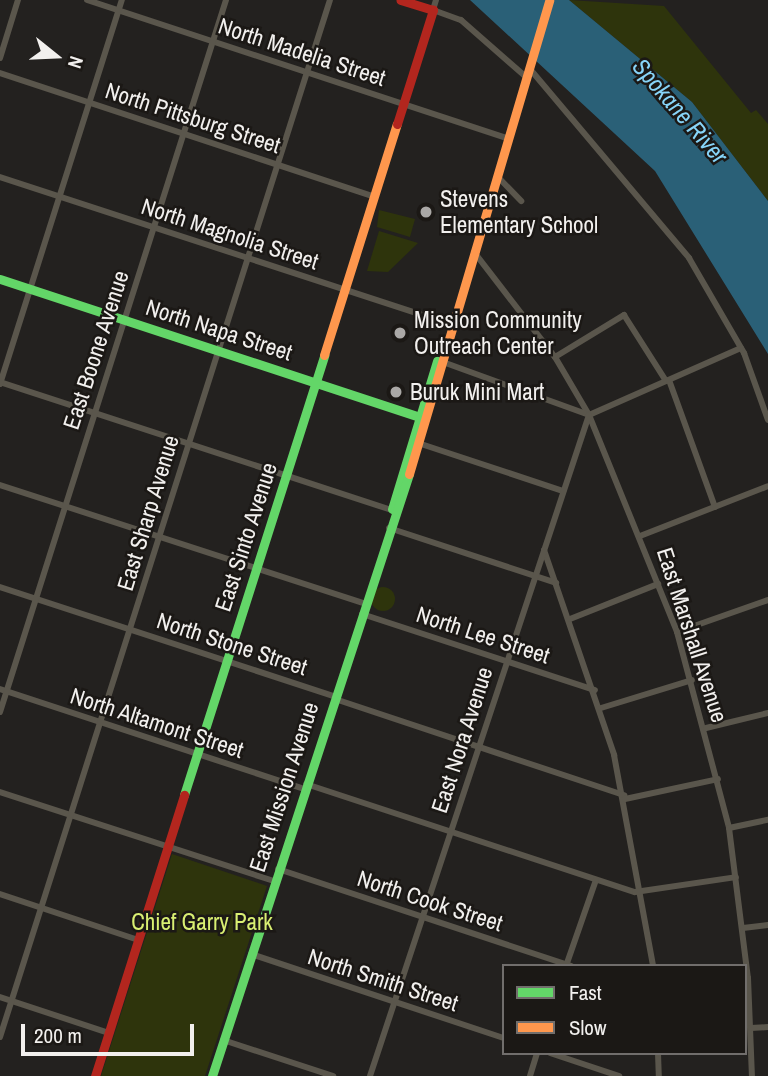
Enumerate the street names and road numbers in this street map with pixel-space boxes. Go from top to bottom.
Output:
street label: North Madelia Street [215,12,389,92]
street label: North Pittsburg Street [102,77,284,159]
street label: North Magnolia Street [138,192,322,276]
street label: East Boone Avenue [57,267,135,433]
street label: North Napa Street [142,293,296,367]
street label: East Sharp Avenue [111,431,185,595]
street label: East Sinto Avenue [209,459,283,615]
street label: East Marshall Avenue [651,544,733,726]
street label: North Lee Street [413,600,553,670]
street label: North Stone Street [153,607,311,681]
street label: East Nora Avenue [425,663,499,817]
street label: North Altamont Street [66,682,248,764]
street label: East Mission Avenue [243,698,325,876]
street label: North Cook Street [354,865,506,937]
street label: North Smith Street [304,943,462,1017]

